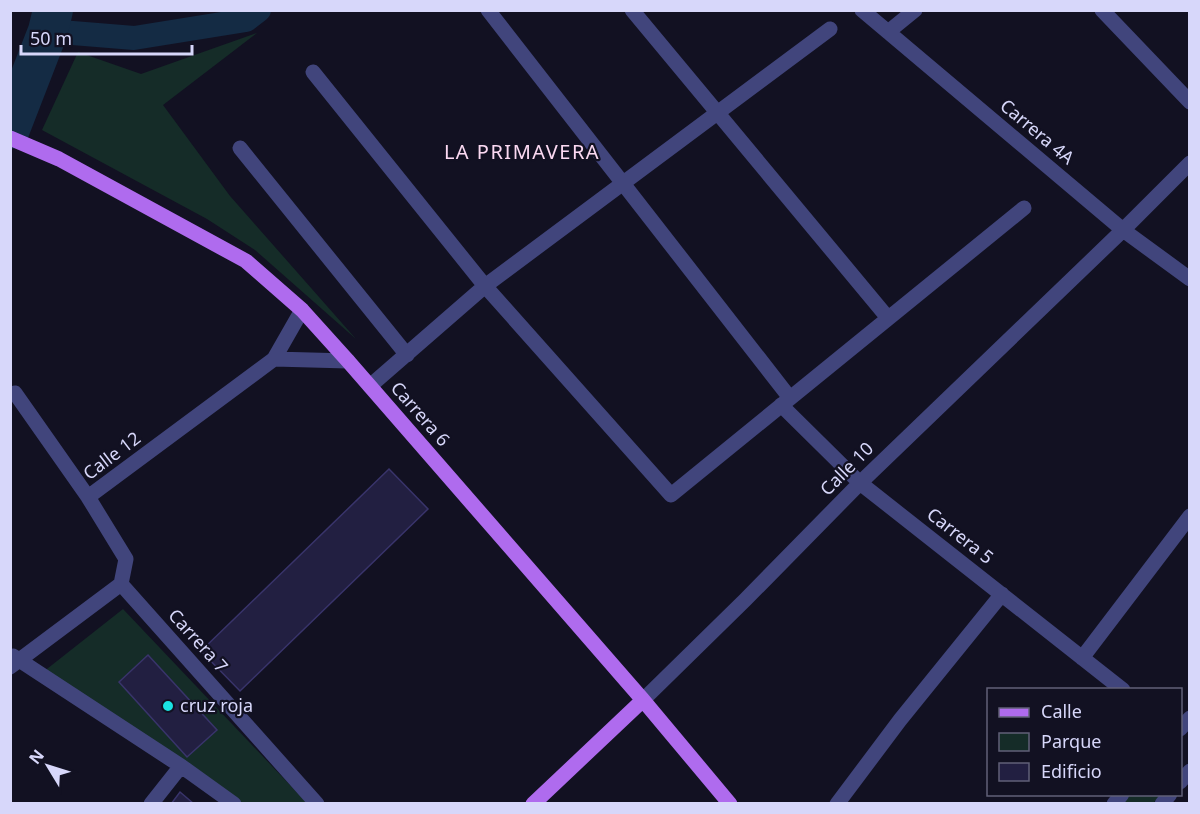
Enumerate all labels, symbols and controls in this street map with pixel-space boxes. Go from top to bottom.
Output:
scale bar [21,18,192,56]
text: 50 m [30,26,72,50]
street label: Carrera 4A [996,93,1080,170]
district label: LA PRIMAVERA [444,138,600,165]
street label: Carrera 6 [386,376,455,451]
street label: Calle 12 [78,426,145,485]
street label: Calle 10 [814,436,878,500]
street label: Carrera 5 [922,502,999,569]
street label: Carrera 7 [164,603,234,677]
legend [987,688,1182,796]
place label: cruz roja [180,693,253,717]
marker: cruz roja [161,699,175,713]
text: Calle [1041,699,1082,723]
text: Parque [1041,729,1101,753]
north arrow [18,736,78,796]
text: N [24,745,49,769]
text: Edificio [1041,759,1102,783]

